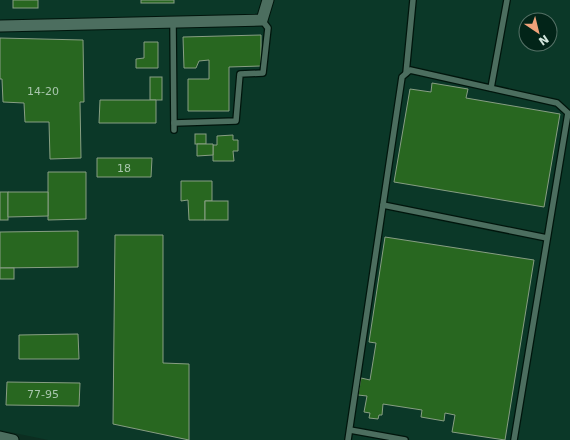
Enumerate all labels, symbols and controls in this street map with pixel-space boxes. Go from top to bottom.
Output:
north arrow [518,12,558,52]
text: N [536,32,551,48]
house number: 14-20 [27,85,59,98]
house number: 18 [117,162,131,175]
house number: 77-95 [27,388,59,401]

